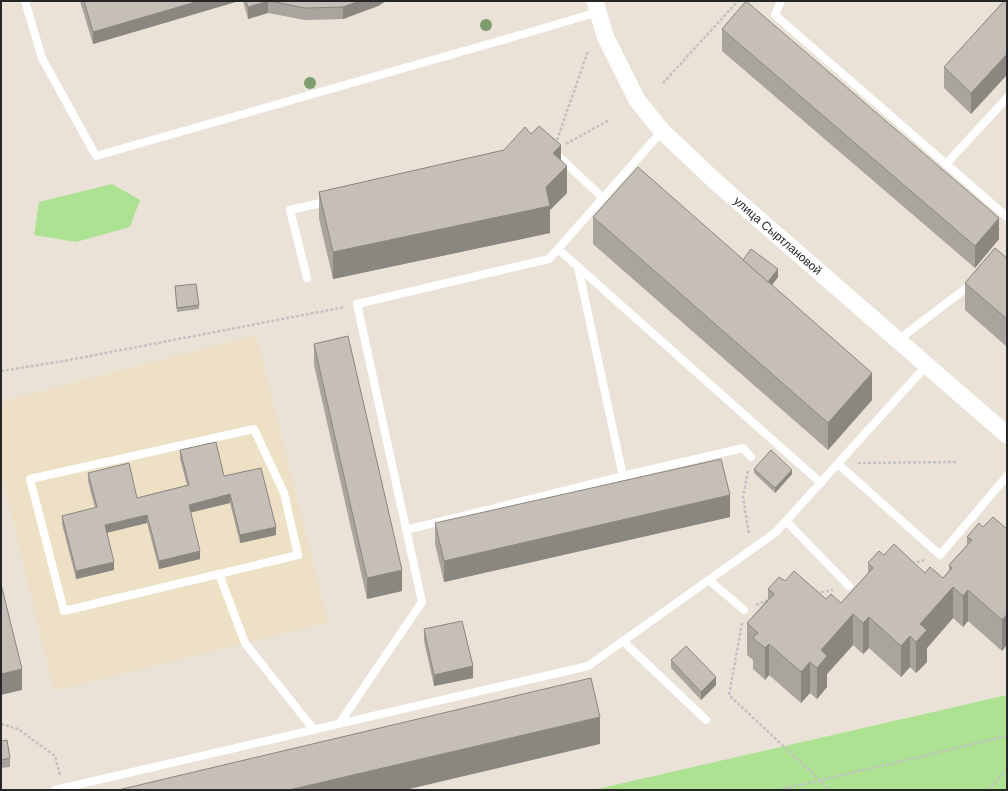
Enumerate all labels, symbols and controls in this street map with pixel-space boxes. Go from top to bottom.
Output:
street label: улица Сыртлановой [731,194,825,278]

